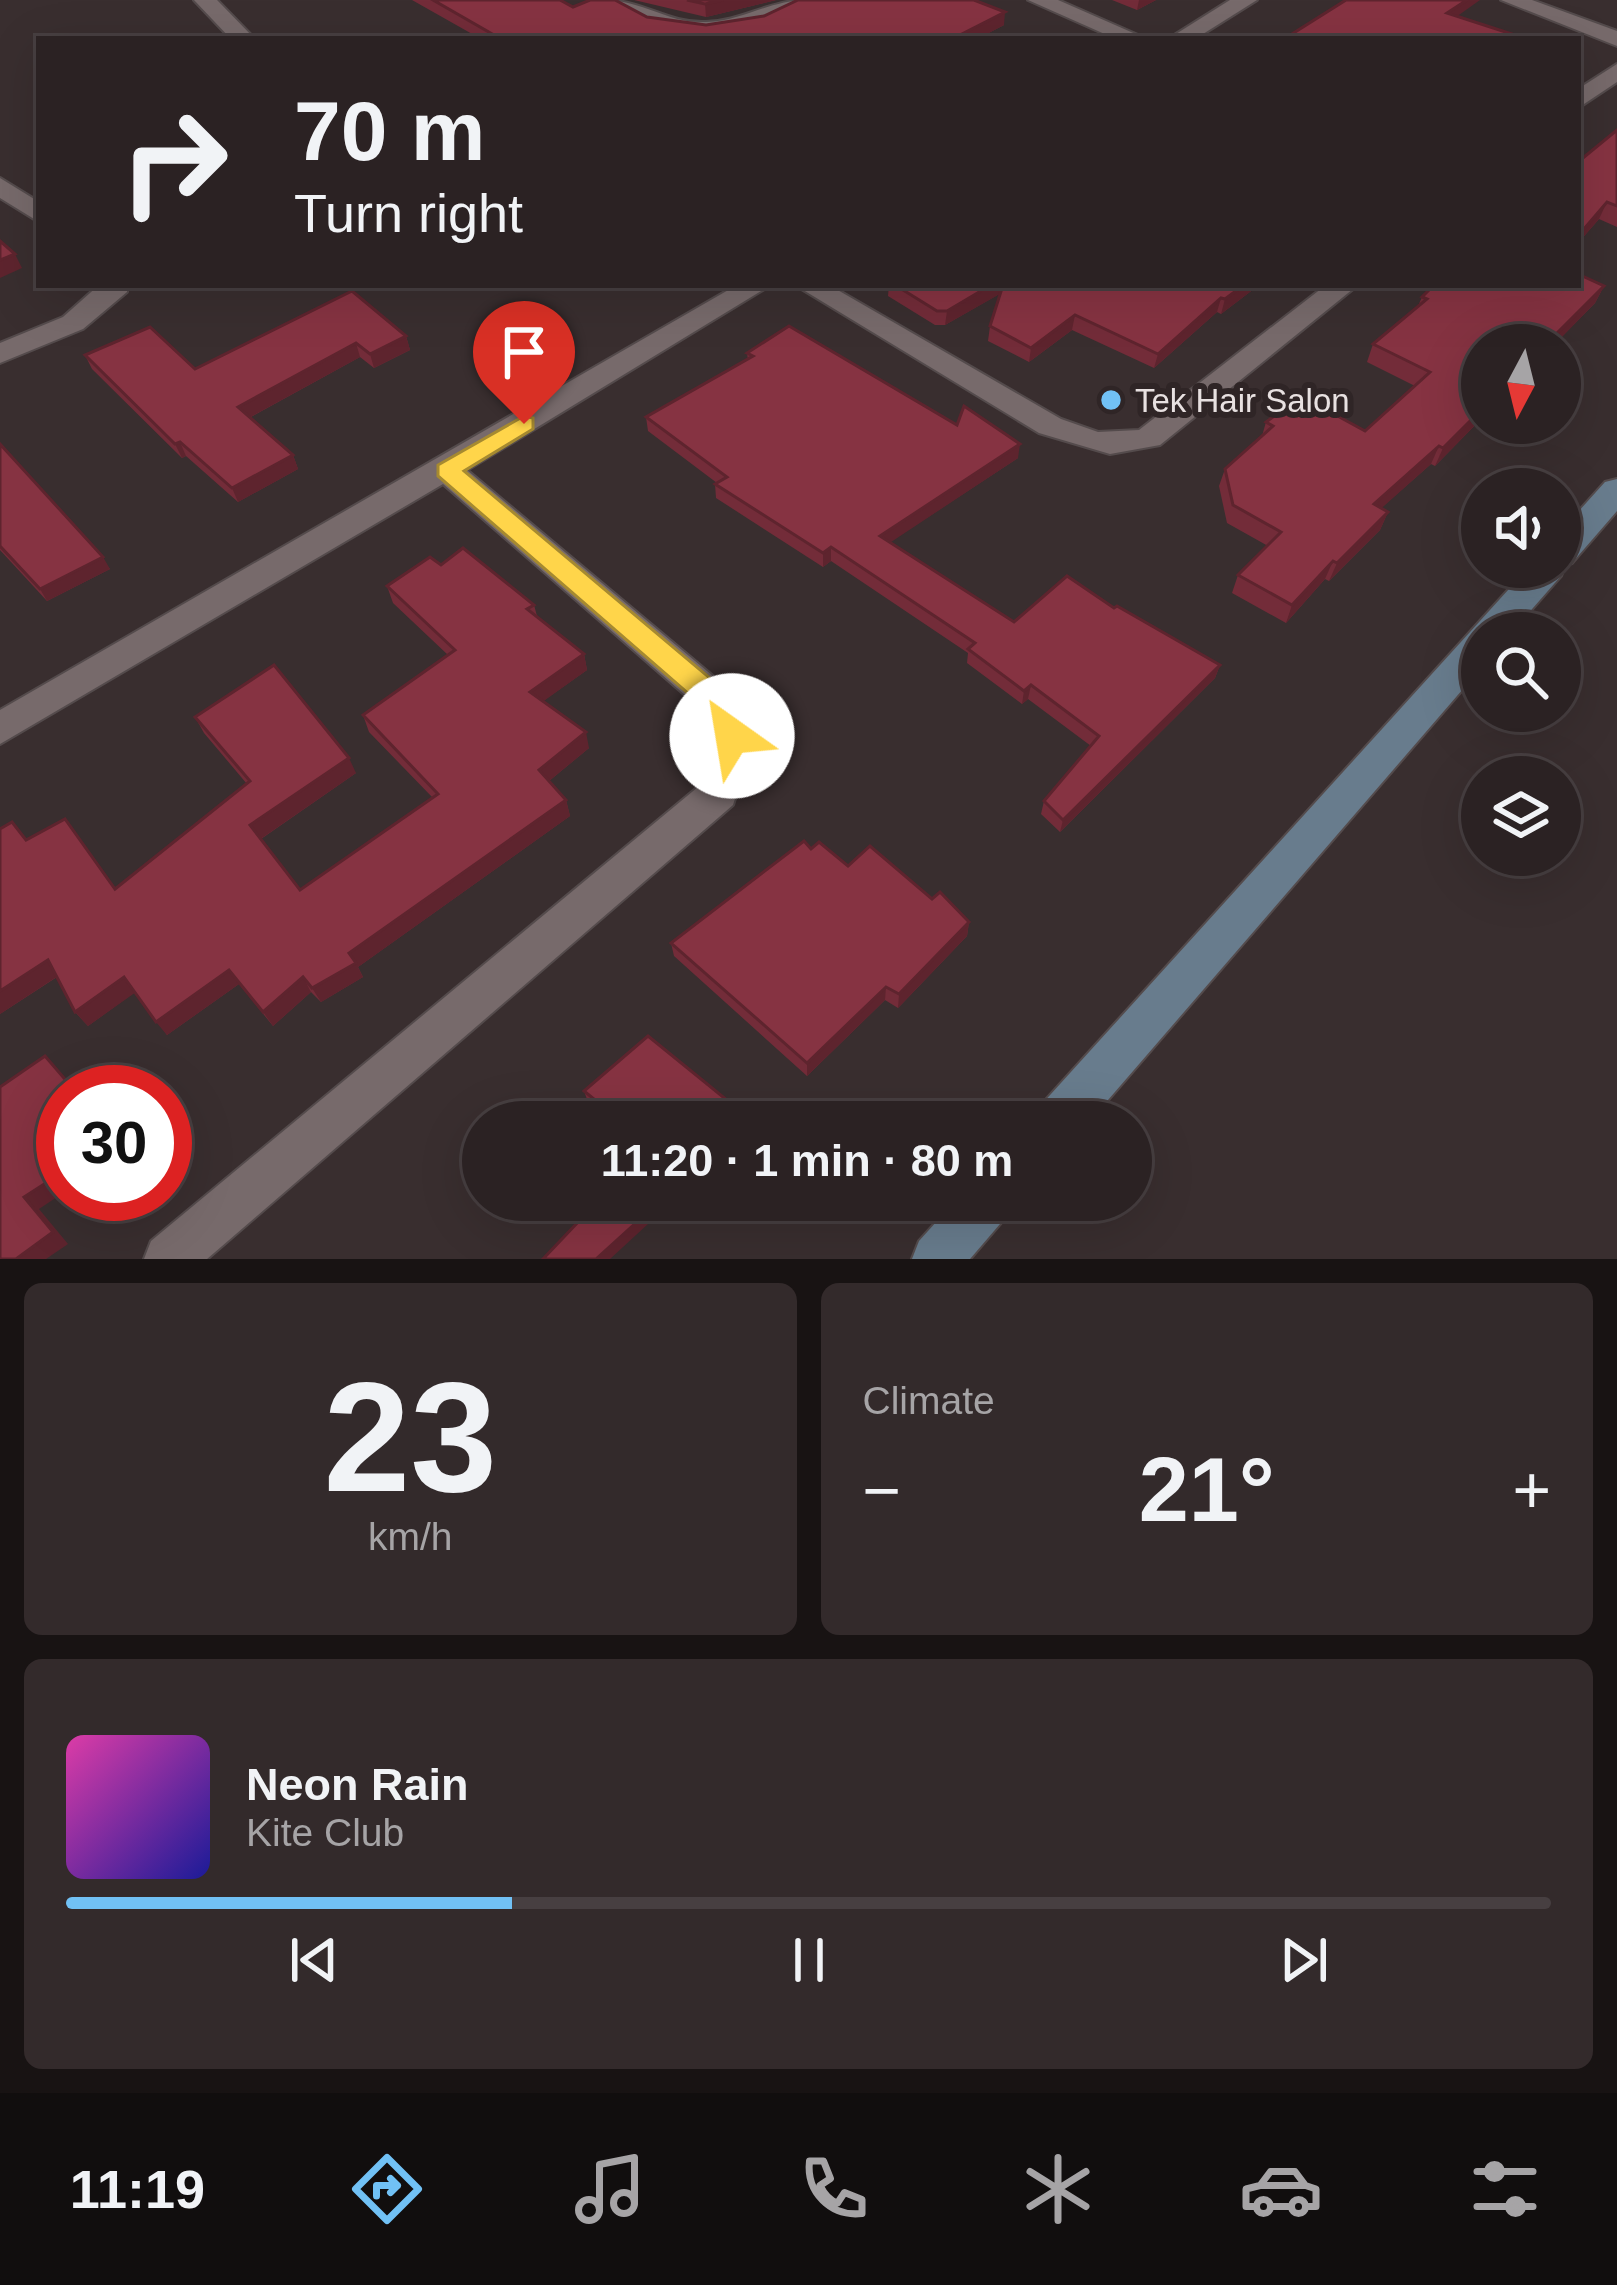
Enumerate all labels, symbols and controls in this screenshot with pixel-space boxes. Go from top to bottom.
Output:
icon: right [96,84,252,240]
text: 70 m [294,84,485,178]
text: Turn right [294,183,523,243]
pin [473,301,575,424]
icon: arrive [491,319,557,385]
north arrow [1461,324,1581,444]
map controls [1461,324,1581,876]
place label: Tek Hair Salon [1135,382,1350,419]
marker: Tek Hair Salon [1098,387,1124,413]
button: sound [1461,468,1581,588]
button: search [1461,612,1581,732]
position arrow [669,673,795,799]
button: layers [1461,756,1581,876]
speed limit sign: 30 [36,1065,192,1221]
text: 11:20 · 1 min · 80 m [601,1135,1013,1186]
text: 23 [323,1350,497,1524]
text: Climate [863,1379,995,1422]
text: 21° [1139,1440,1275,1540]
text: − [863,1453,901,1527]
text: + [1512,1453,1551,1527]
text: km/h [368,1515,453,1558]
text: Neon Rain [246,1759,469,1810]
text: Kite Club [246,1811,404,1854]
icon: previous [281,1927,347,1993]
icon: pause [776,1927,842,1993]
icon: next [1271,1927,1337,1993]
icon: directions [345,2147,429,2231]
icon: music [568,2147,652,2231]
icon: phone [792,2147,876,2231]
icon: climate [1016,2147,1100,2231]
icon: car [1239,2147,1323,2231]
icon: filters [1463,2147,1547,2231]
text: 11:19 [70,2159,205,2219]

